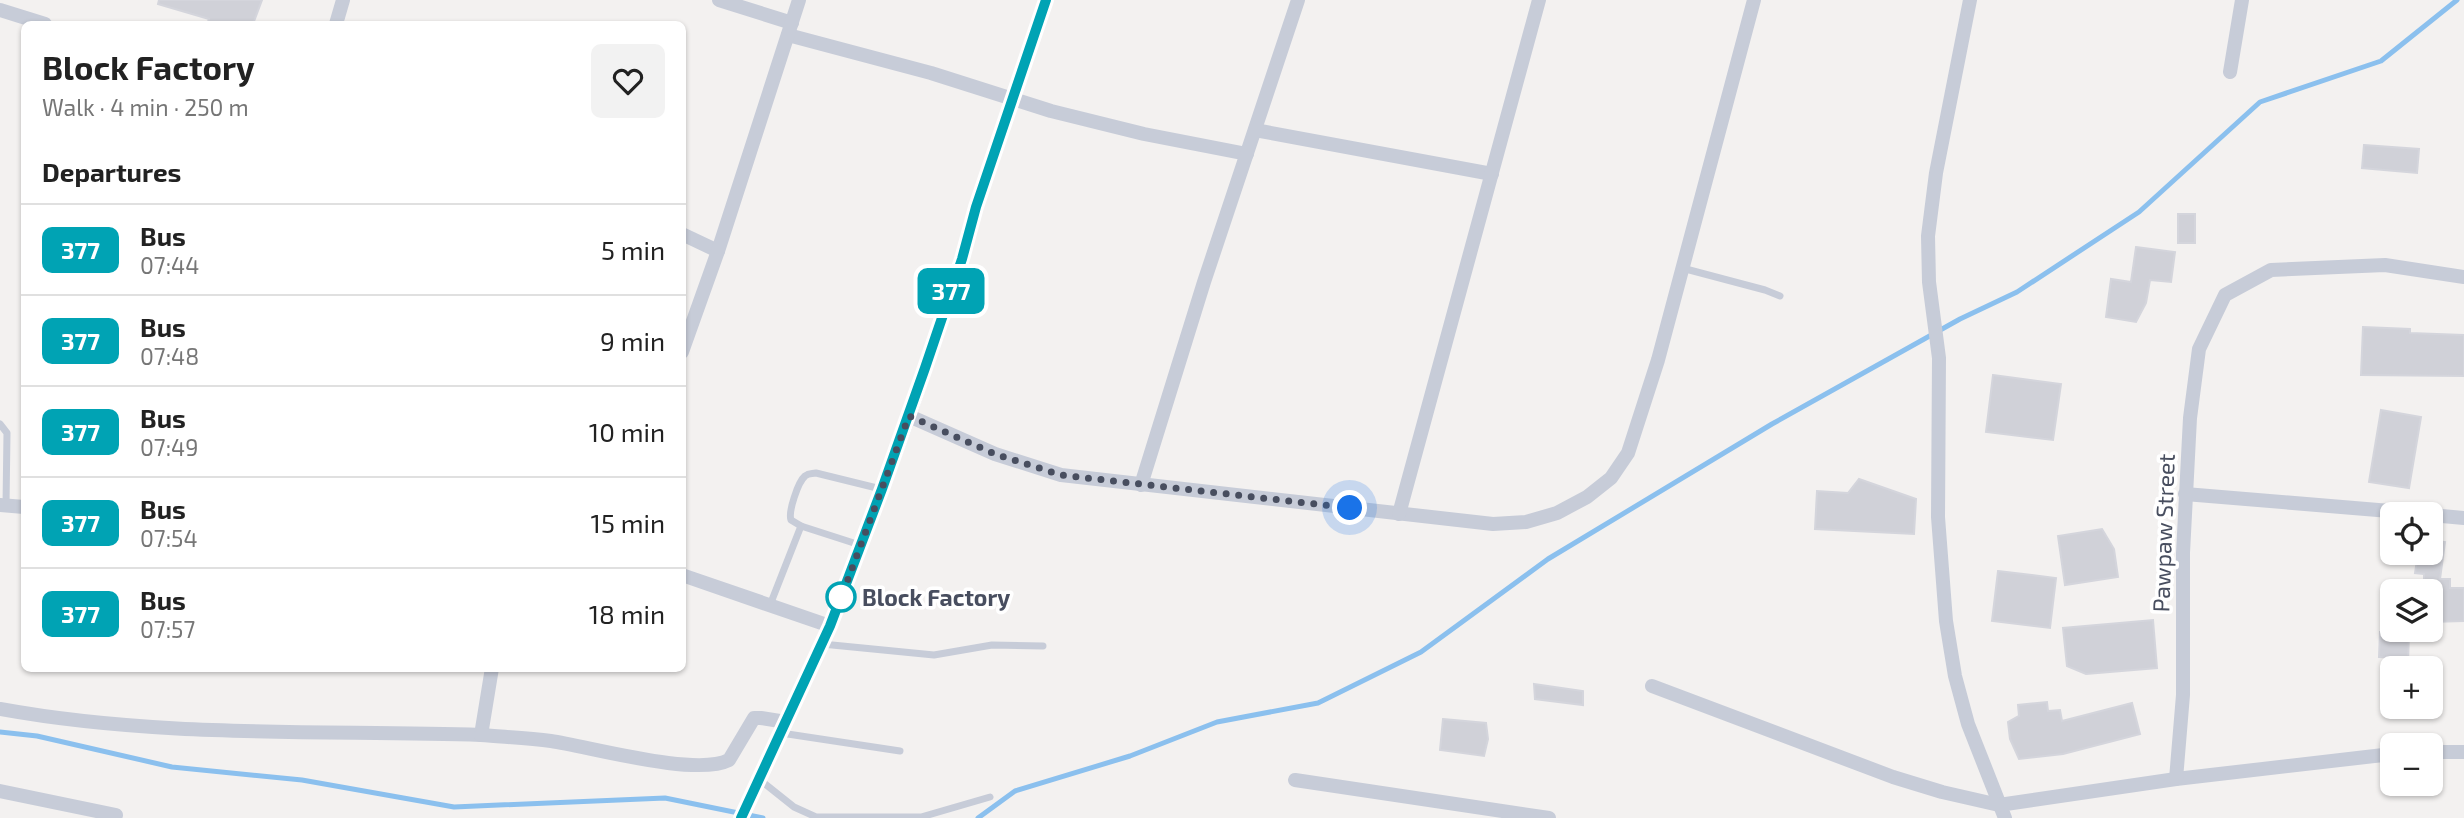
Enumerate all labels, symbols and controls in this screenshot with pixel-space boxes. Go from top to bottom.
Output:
button: heart [591,44,665,118]
text: Block Factory [42,47,255,87]
text: Walk · 4 min · 250 m [42,93,249,121]
text: Departures [42,156,181,187]
text: Bus [140,220,186,251]
text: 5 min [601,234,665,265]
text: 377 [61,235,100,264]
text: 07:44 [140,251,199,279]
line badge: 377 [911,268,991,314]
text: 377 [932,276,970,305]
text: Bus [140,311,186,342]
text: 9 min [600,325,665,356]
text: 377 [61,326,100,355]
text: 07:48 [140,342,199,370]
text: Bus [140,402,186,433]
text: 10 min [589,416,665,447]
text: 377 [61,417,100,446]
text: 07:49 [140,433,198,461]
street label: Pawpaw Street [2146,453,2180,613]
your location [1332,490,1367,525]
text: Bus [140,493,186,524]
map controls [2380,502,2443,796]
button: locate [2380,502,2443,565]
text: 15 min [591,507,665,538]
text: 377 [61,508,100,537]
text: 07:54 [140,524,198,552]
button: layers [2380,579,2443,642]
marker: Block Factory [826,582,856,612]
place label: Block Factory [862,583,1010,611]
text: Bus [140,584,186,615]
text: 18 min [589,598,665,629]
text: 377 [61,599,100,628]
text: 07:57 [140,615,195,643]
button: + [2380,656,2443,719]
button: − [2380,733,2443,796]

